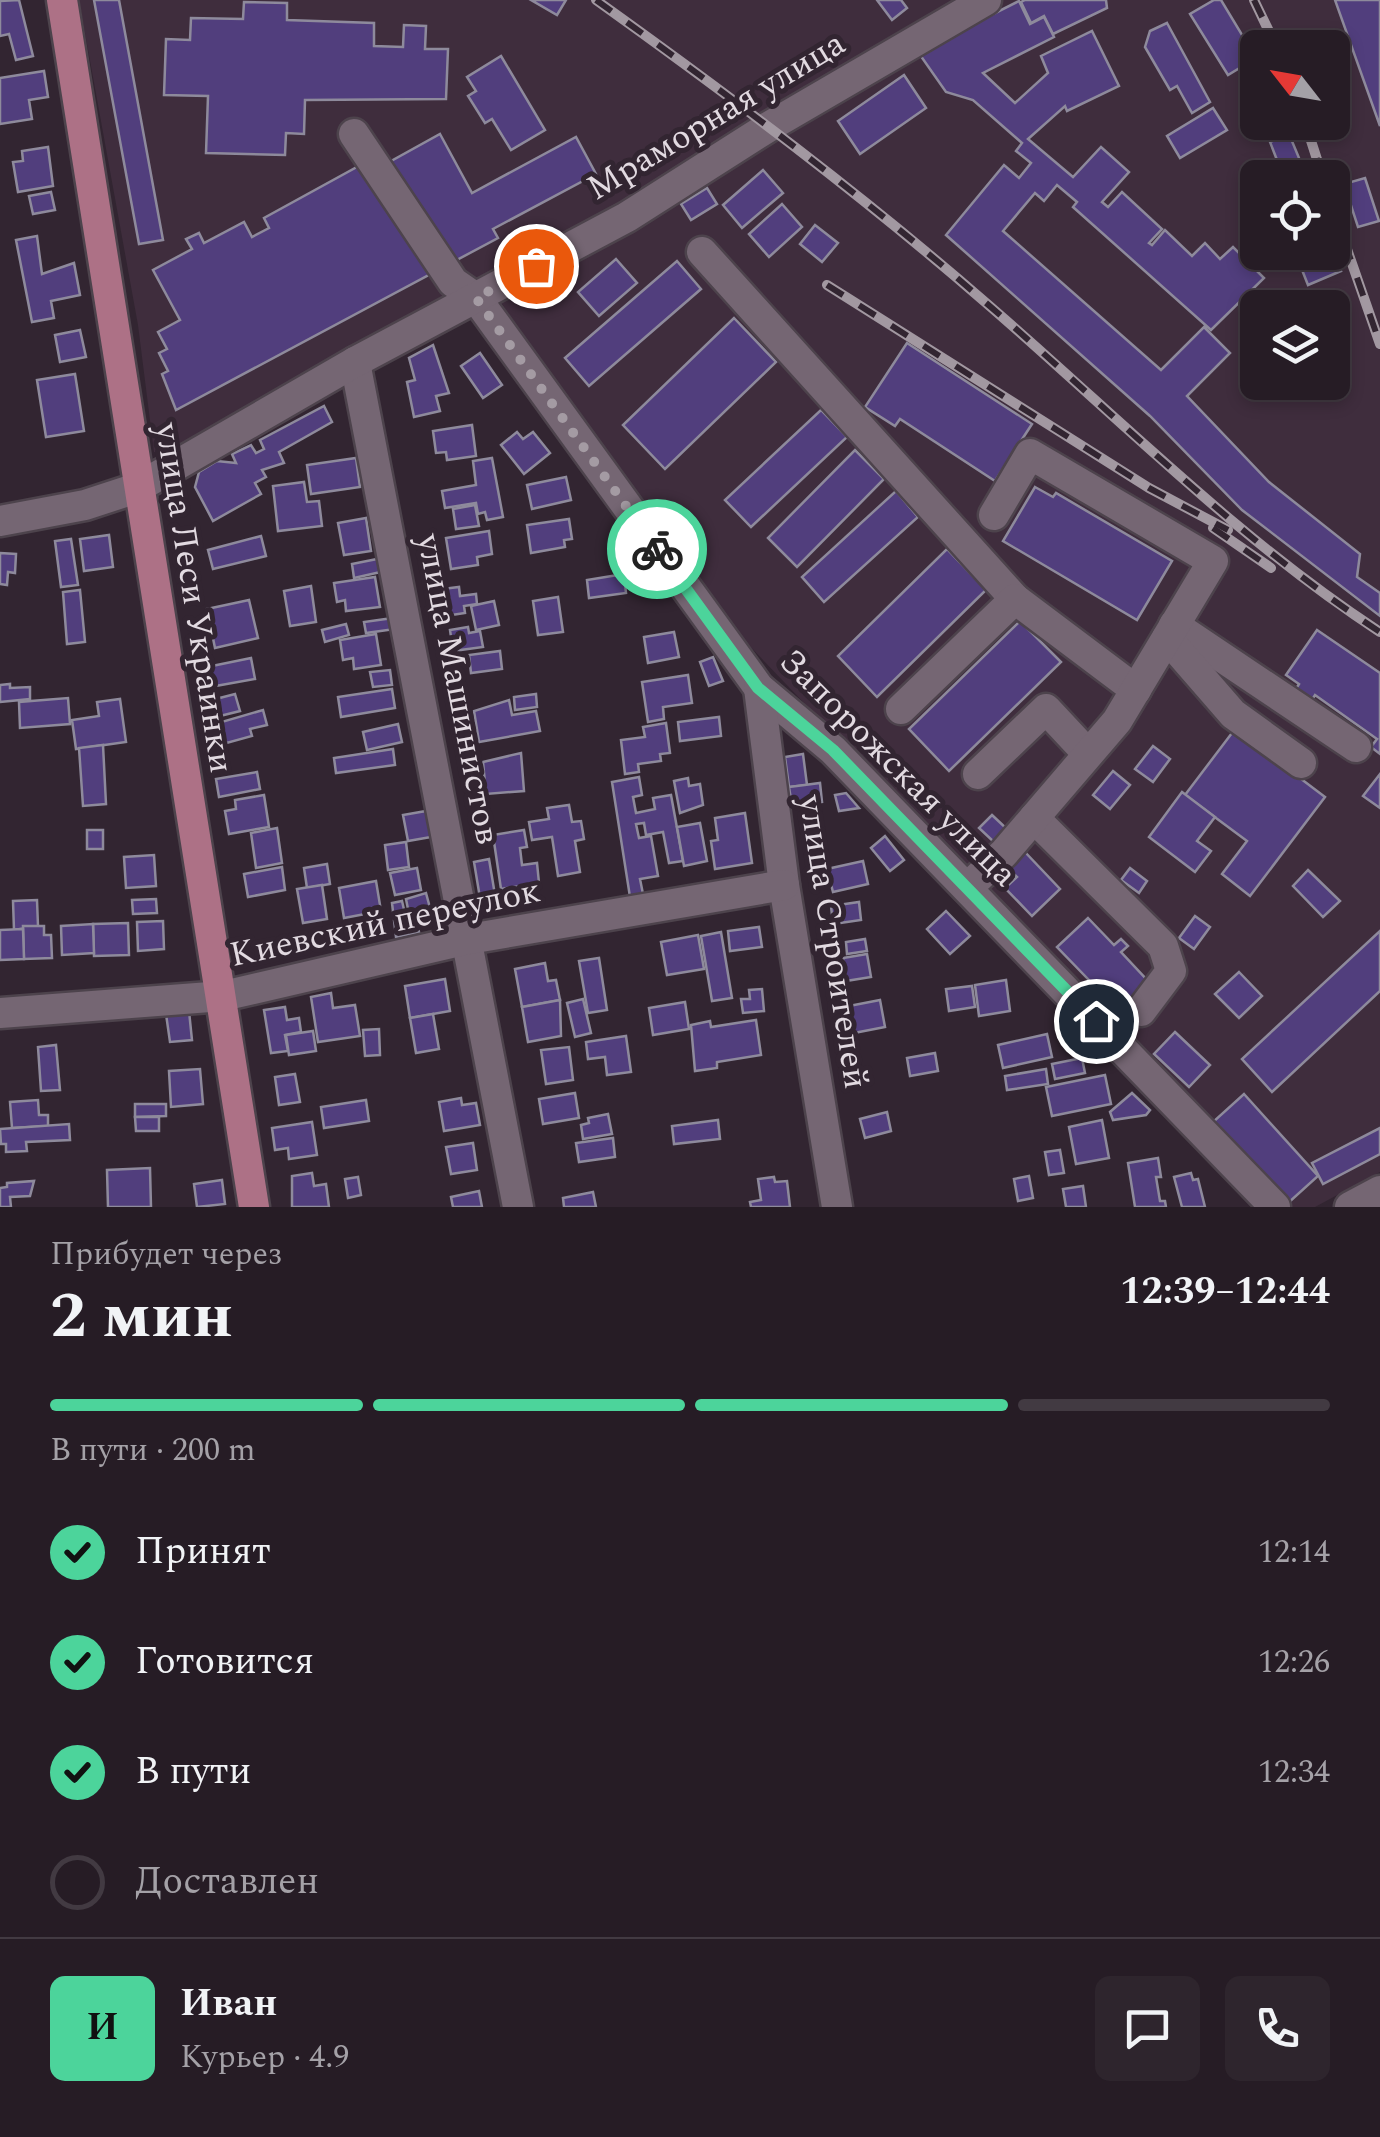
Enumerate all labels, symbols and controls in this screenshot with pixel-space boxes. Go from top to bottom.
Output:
street label: Мраморная улица [576,18,856,214]
north arrow [1240,30,1350,140]
map controls [1240,30,1350,400]
button: locate [1240,160,1350,270]
pin [494,224,579,309]
icon: bag [509,239,564,294]
button: layers [1240,290,1350,400]
street label: улица Леси Украинки [140,418,248,777]
courier [607,499,707,599]
icon: bike [630,522,685,577]
street label: улица Машинистов [402,528,514,849]
street label: Запорожская улица [767,637,1029,899]
street label: улица Строителей [783,791,882,1092]
street label: Киевский переулок [225,864,545,982]
pin [1054,979,1139,1064]
icon: home [1069,994,1124,1049]
text: Прибудет через [50,1230,282,1279]
text: 12:39–12:44 [1120,1263,1330,1321]
text: 2 мин [50,1267,233,1366]
text: В пути · 200 m [50,1426,256,1475]
text: Принят [135,1523,271,1581]
icon: check [50,1525,105,1580]
text: 12:14 [1258,1528,1330,1577]
text: Готовится [135,1633,314,1691]
icon: check [50,1635,105,1690]
text: 12:26 [1258,1638,1330,1687]
text: В пути [135,1743,251,1801]
icon: check [50,1745,105,1800]
text: 12:34 [1258,1748,1330,1797]
text: Доставлен [135,1853,319,1911]
text: Иван [180,1975,277,2033]
button: chat [1095,1976,1200,2081]
button: phone [1225,1976,1330,2081]
text: И [86,1999,119,2057]
text: Курьер · 4.9 [180,2033,349,2082]

